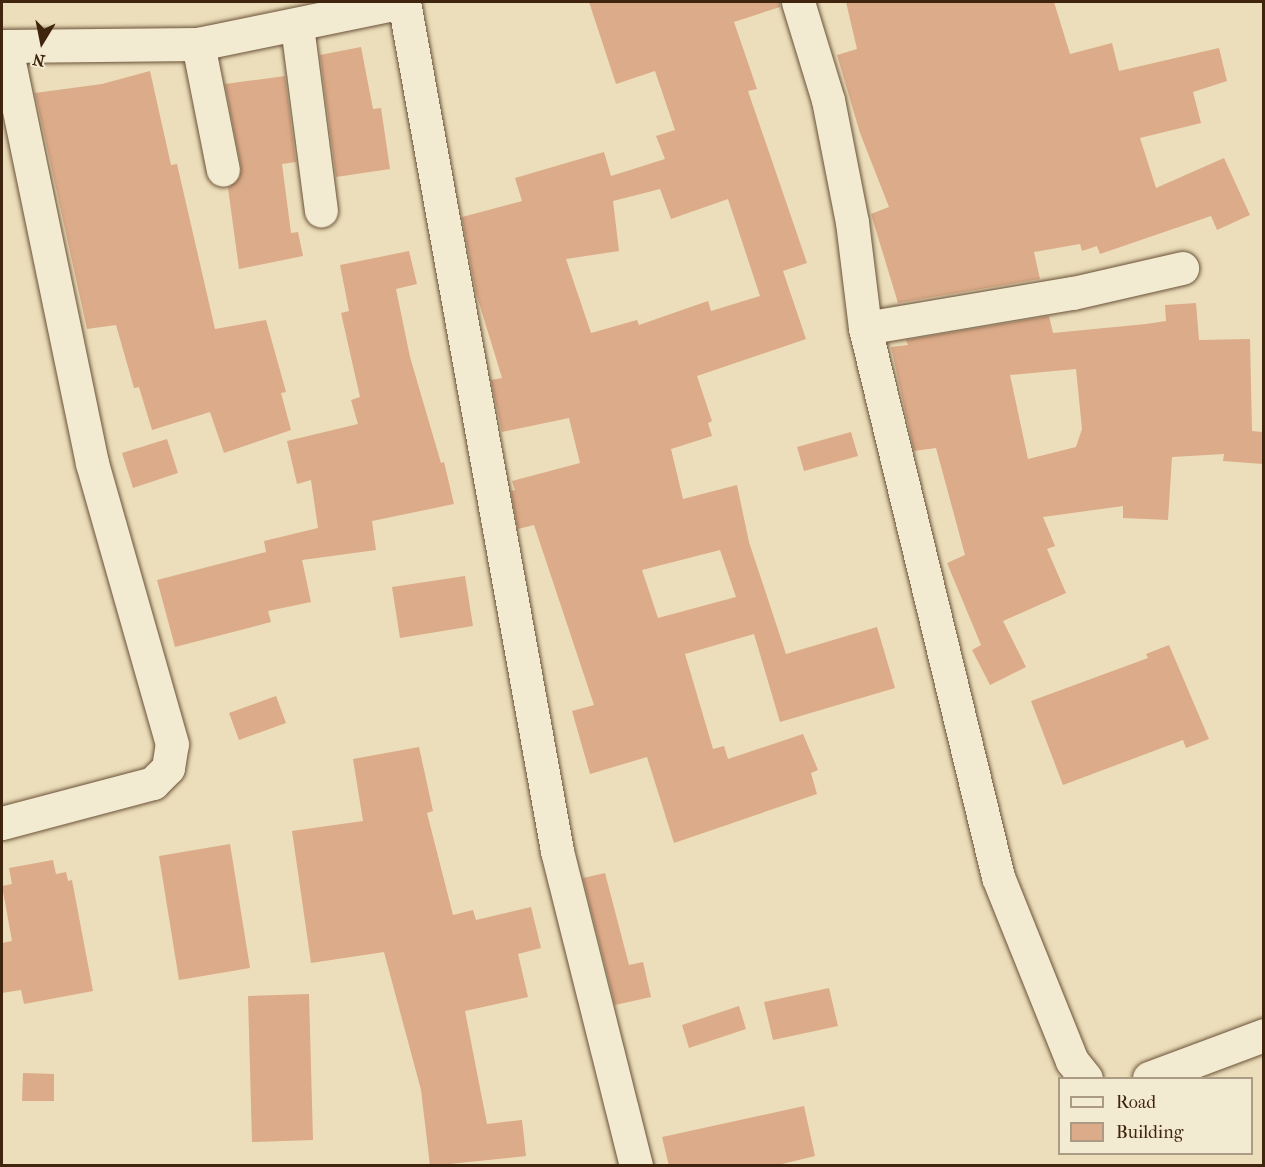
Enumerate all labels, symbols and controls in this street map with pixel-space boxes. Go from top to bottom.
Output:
north arrow [12,12,72,72]
text: N [31,50,46,71]
legend [1058,1077,1253,1155]
text: Road [1116,1092,1156,1113]
text: Building [1116,1122,1183,1143]

